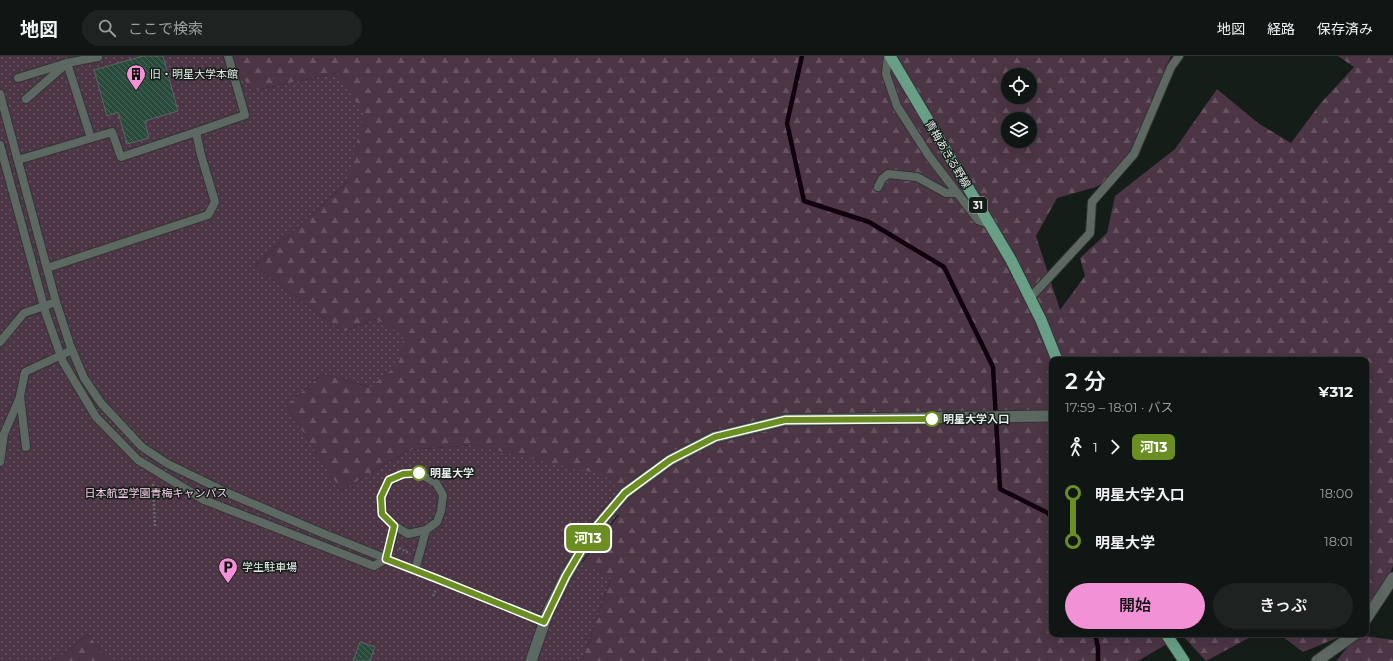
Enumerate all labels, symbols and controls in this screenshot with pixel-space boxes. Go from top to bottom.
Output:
search box [82,10,362,46]
icon: search [96,17,118,39]
text: 地図 [20,18,58,41]
text: ここで検索 [128,19,203,38]
text: 地図 [1217,20,1245,38]
text: 経路 [1267,20,1295,38]
text: 保存済み [1317,20,1373,38]
building icon: 旧・明星大学本館 [125,63,147,91]
place label: 旧・明星大学本館 [150,67,238,81]
map controls [1001,68,1037,148]
button: locate [1001,68,1037,104]
button: layers [1001,112,1037,148]
street label: 青梅あきる野線 [922,117,974,191]
road number: 31 [969,197,987,213]
text: 2 分 [1065,368,1106,395]
text: ¥312 [1318,382,1353,401]
text: 17:59 – 18:01 · バス [1065,399,1174,415]
marker: 明星大学入口 [924,411,940,427]
place label: 明星大学入口 [943,412,1009,426]
icon: walk [1065,436,1087,458]
icon: forward [1104,436,1126,458]
text: 河13 [1140,438,1167,456]
text: 1 [1093,439,1098,455]
marker: 明星大学 [411,465,427,481]
place label: 明星大学 [430,466,474,480]
text: 明星大学入口 [1095,485,1185,504]
text: 18:00 [1320,485,1353,501]
park label: 日本航空学園青梅キャンパス [85,486,228,500]
line badge: 河13 [565,525,611,551]
text: 河13 [574,529,602,547]
text: 明星大学 [1095,533,1155,552]
text: 18:01 [1324,533,1353,549]
parking icon: 学生駐車場 [217,556,239,584]
place label: 学生駐車場 [242,560,297,574]
button: 開始 [1065,583,1205,629]
button: きっぷ [1213,583,1353,629]

